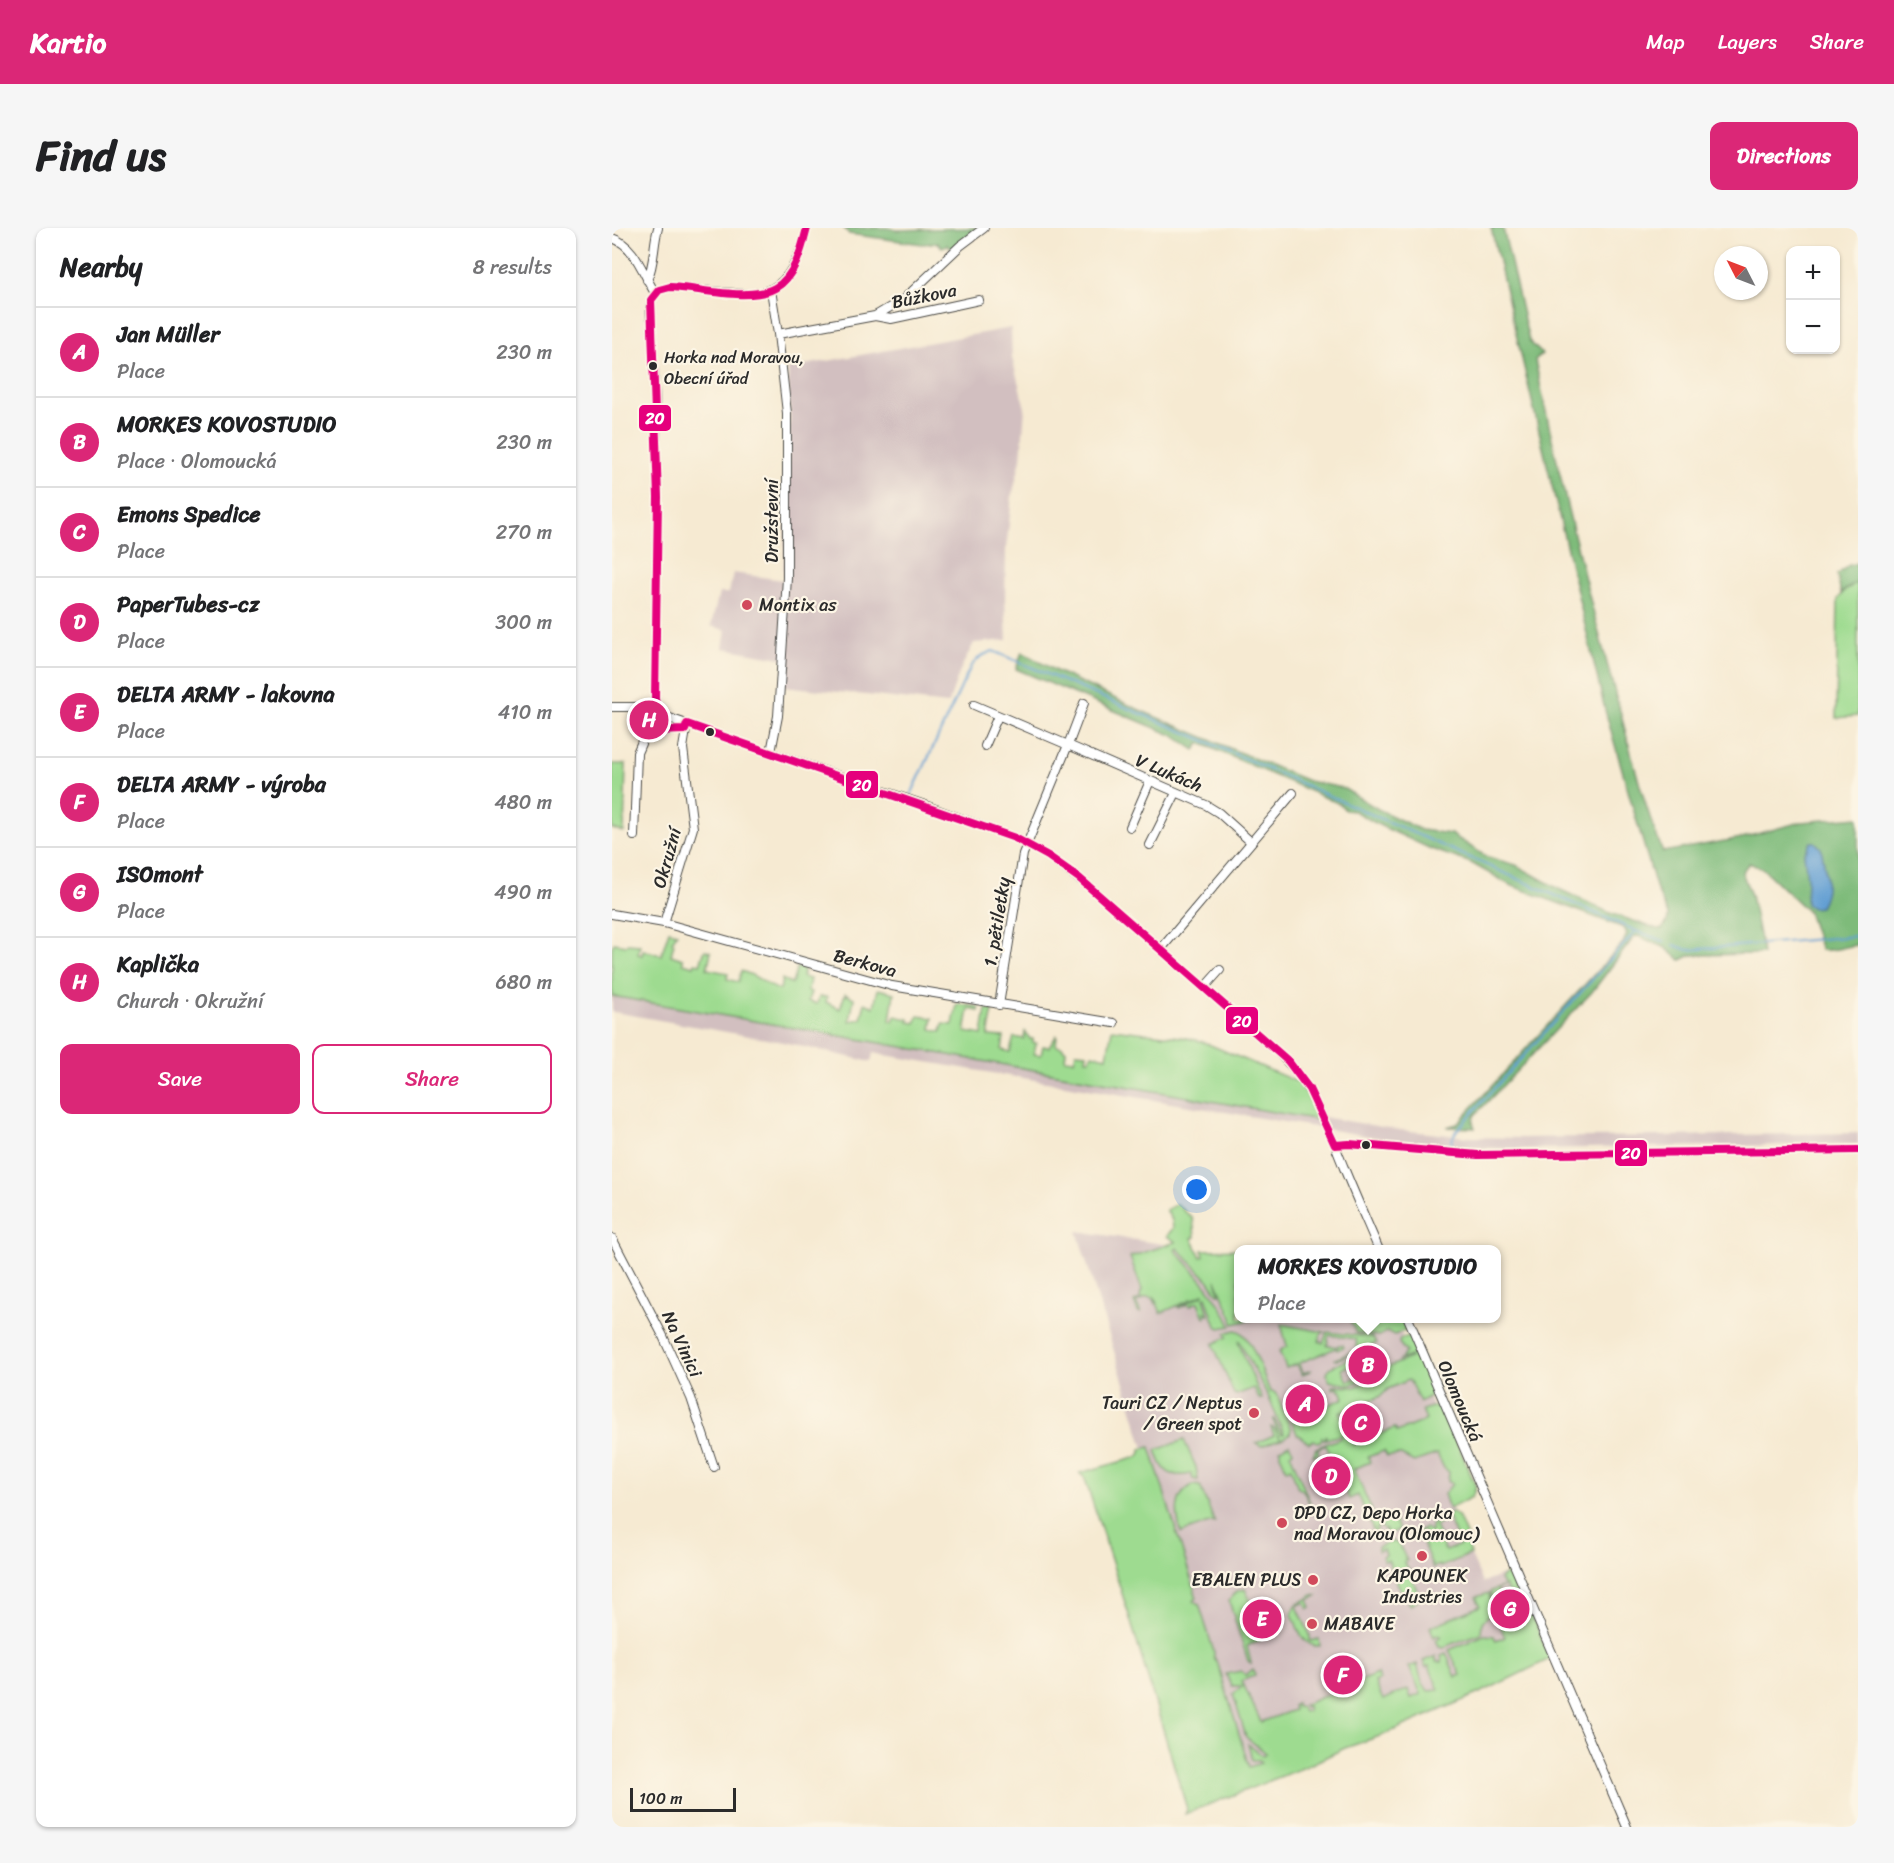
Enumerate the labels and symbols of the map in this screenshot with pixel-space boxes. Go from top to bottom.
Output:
north arrow [1714,246,1768,300]
street label: Bůžkova [889,274,960,318]
place label: Horka nad Moravou, Obecní úřad [664,343,804,393]
marker: Horka nad Moravou, Obecní úřad [647,360,659,372]
line badge: 20 [638,404,672,432]
text: 20 [644,404,665,433]
street label: Družstevní [756,477,788,563]
place label: Montix as [759,589,837,621]
marker: Montix as [740,598,754,612]
pin: H [630,698,669,742]
unlabelled marker [704,726,716,738]
street label: V Lukách [1130,745,1208,801]
line badge: 20 [845,770,879,799]
text: 20 [851,771,872,800]
street label: Okružní [643,822,691,892]
street label: 1. pětiletky [974,874,1020,969]
street label: Berkova [830,939,900,987]
line badge: 20 [1225,1006,1259,1035]
text: 20 [1231,1007,1252,1036]
unlabelled marker [1360,1139,1372,1151]
line badge: 20 [1614,1139,1648,1167]
text: 20 [1620,1139,1641,1168]
your location [1182,1175,1211,1204]
street label: Na Vinici [653,1305,712,1384]
pin: B [1348,1342,1388,1388]
street label: Olomoucká [1428,1355,1492,1447]
pin: A [1286,1382,1324,1426]
place label: Tauri CZ / Neptus / Green spot [1102,1387,1243,1440]
pin: C [1342,1400,1380,1446]
marker: Tauri CZ / Neptus / Green spot [1247,1406,1261,1420]
pin: D [1312,1454,1350,1498]
place label: DPD CZ, Depo Horka nad Moravou (Olomouc) [1294,1497,1481,1550]
marker: DPD CZ, Depo Horka nad Moravou (Olomouc) [1275,1516,1289,1530]
marker: KAPOUNEK Industries [1415,1549,1429,1563]
place label: KAPOUNEK Industries [1377,1560,1468,1613]
place label: EBALEN PLUS [1192,1564,1301,1596]
marker: EBALEN PLUS [1306,1573,1320,1587]
pin: G [1490,1586,1530,1632]
pin: E [1242,1596,1282,1642]
place label: MABAVE [1324,1608,1395,1640]
marker: MABAVE [1305,1617,1319,1631]
pin: F [1324,1652,1362,1698]
scale bar [630,1785,736,1812]

